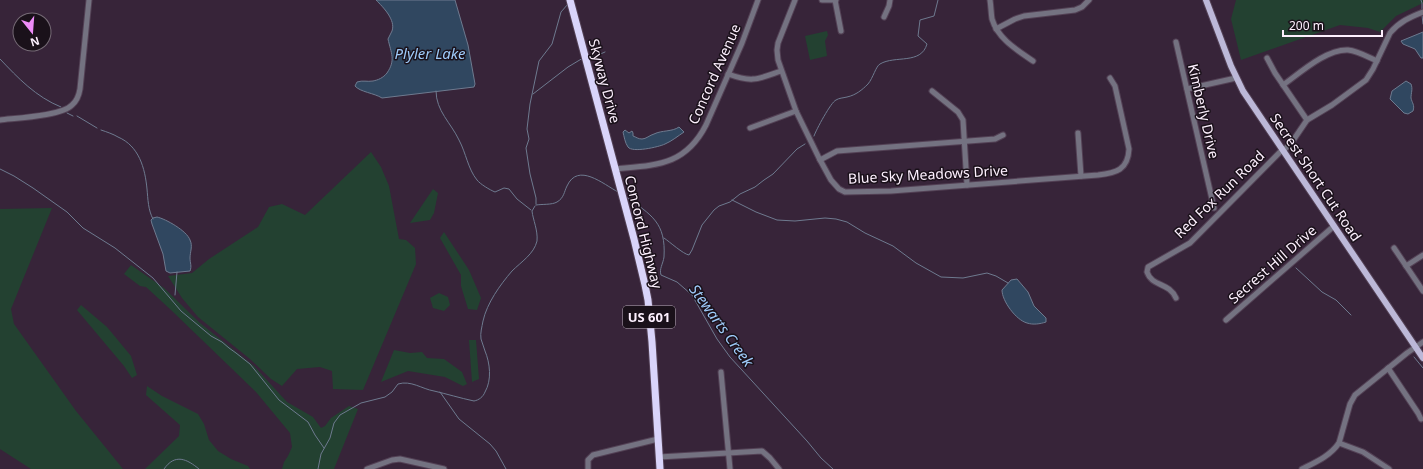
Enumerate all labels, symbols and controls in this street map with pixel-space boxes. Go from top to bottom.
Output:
north arrow [12,12,52,52]
scale bar [1283,12,1382,38]
text: 200 m [1289,17,1324,34]
street label: Concord Avenue [683,21,745,127]
text: N [29,34,42,51]
street label: Skyway Drive [585,37,625,125]
water label: Plyler Lake [395,43,466,63]
street label: Kimberly Drive [1184,62,1224,160]
street label: Secrest Short Cut Road [1266,109,1366,245]
street label: Red Fox Run Road [1170,146,1268,242]
street label: Blue Sky Meadows Drive [848,160,1009,188]
street label: Concord Highway [621,173,667,291]
street label: Secrest Hill Drive [1224,220,1320,307]
water label: Stewarts Creek [685,280,759,371]
road number: US 601 [623,306,675,328]

